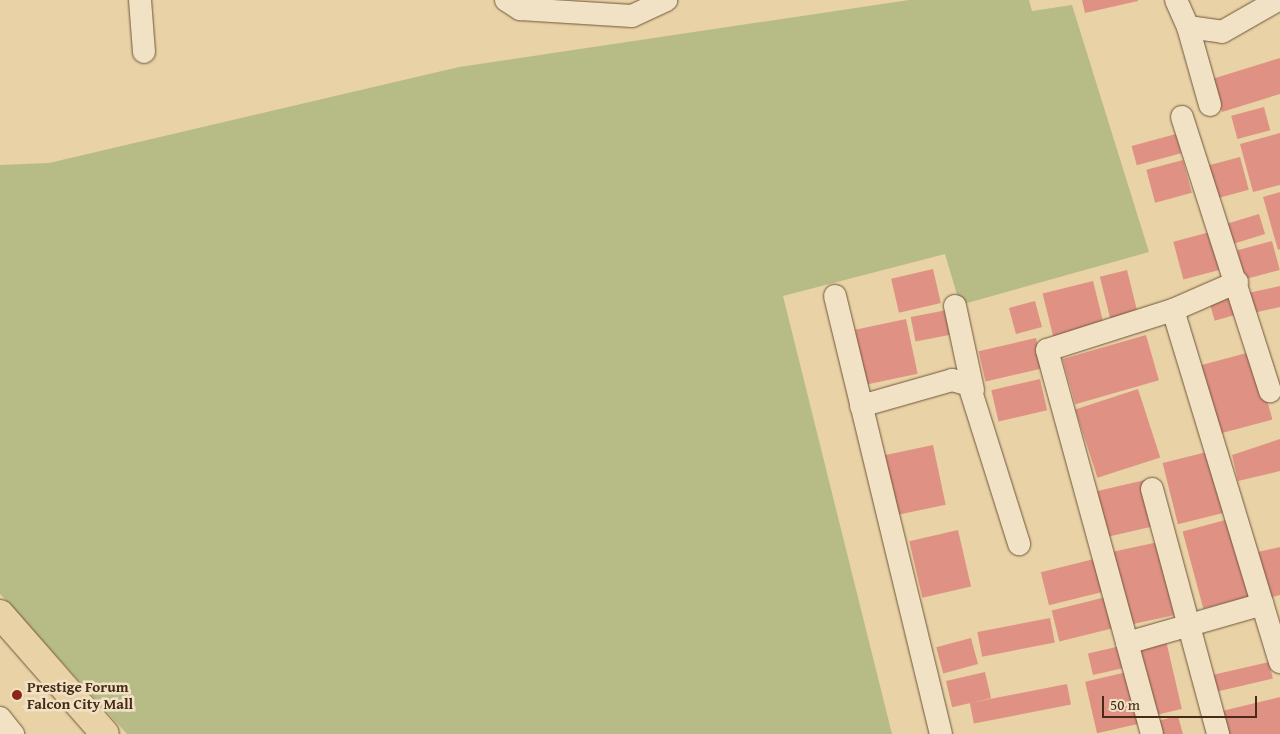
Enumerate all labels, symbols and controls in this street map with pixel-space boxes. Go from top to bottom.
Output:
place label: Prestige Forum Falcon City Mall [27,677,133,712]
scale bar [1105,686,1260,718]
marker: Prestige Forum Falcon City Mall [11,689,23,701]
text: 50 m [1110,694,1140,715]

